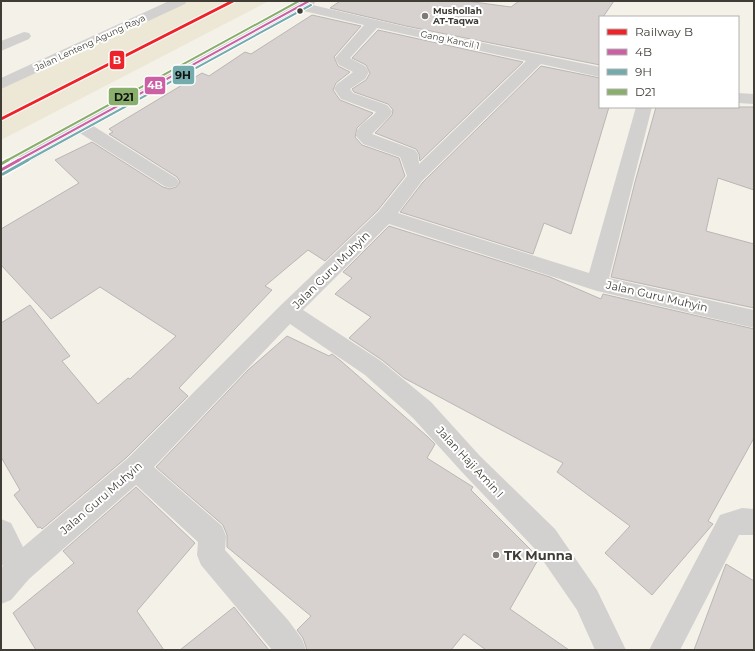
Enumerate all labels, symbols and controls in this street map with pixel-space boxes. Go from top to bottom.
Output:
place label: Mushollah AT-Taqwa [432,5,482,26]
unlabelled marker [295,6,305,16]
marker: Mushollah AT-Taqwa [420,11,430,21]
street label: Jalan Lenteng Agung Raya [32,12,147,74]
legend [599,16,739,108]
text: Railway B [635,24,693,39]
street label: Gang Kancil 1 [420,28,481,51]
text: 4B [635,44,652,59]
line badge: B [109,50,125,70]
text: B [113,53,121,67]
text: 9H [635,64,652,79]
line badge: 9H [172,65,195,85]
text: 9H [175,68,191,82]
line badge: 4B [144,76,166,95]
text: 4B [147,78,163,92]
text: D21 [635,84,656,99]
line badge: D21 [108,87,139,106]
text: D21 [114,90,134,104]
street label: Jalan Guru Muhyin [289,228,373,312]
street label: Jalan Guru Muhyin [604,277,709,314]
street label: Jalan Haji Amin I [433,423,507,500]
street label: Jalan Guru Muhyin [56,459,145,538]
place label: TK Munna [504,547,573,563]
marker: TK Munna [491,550,501,560]

